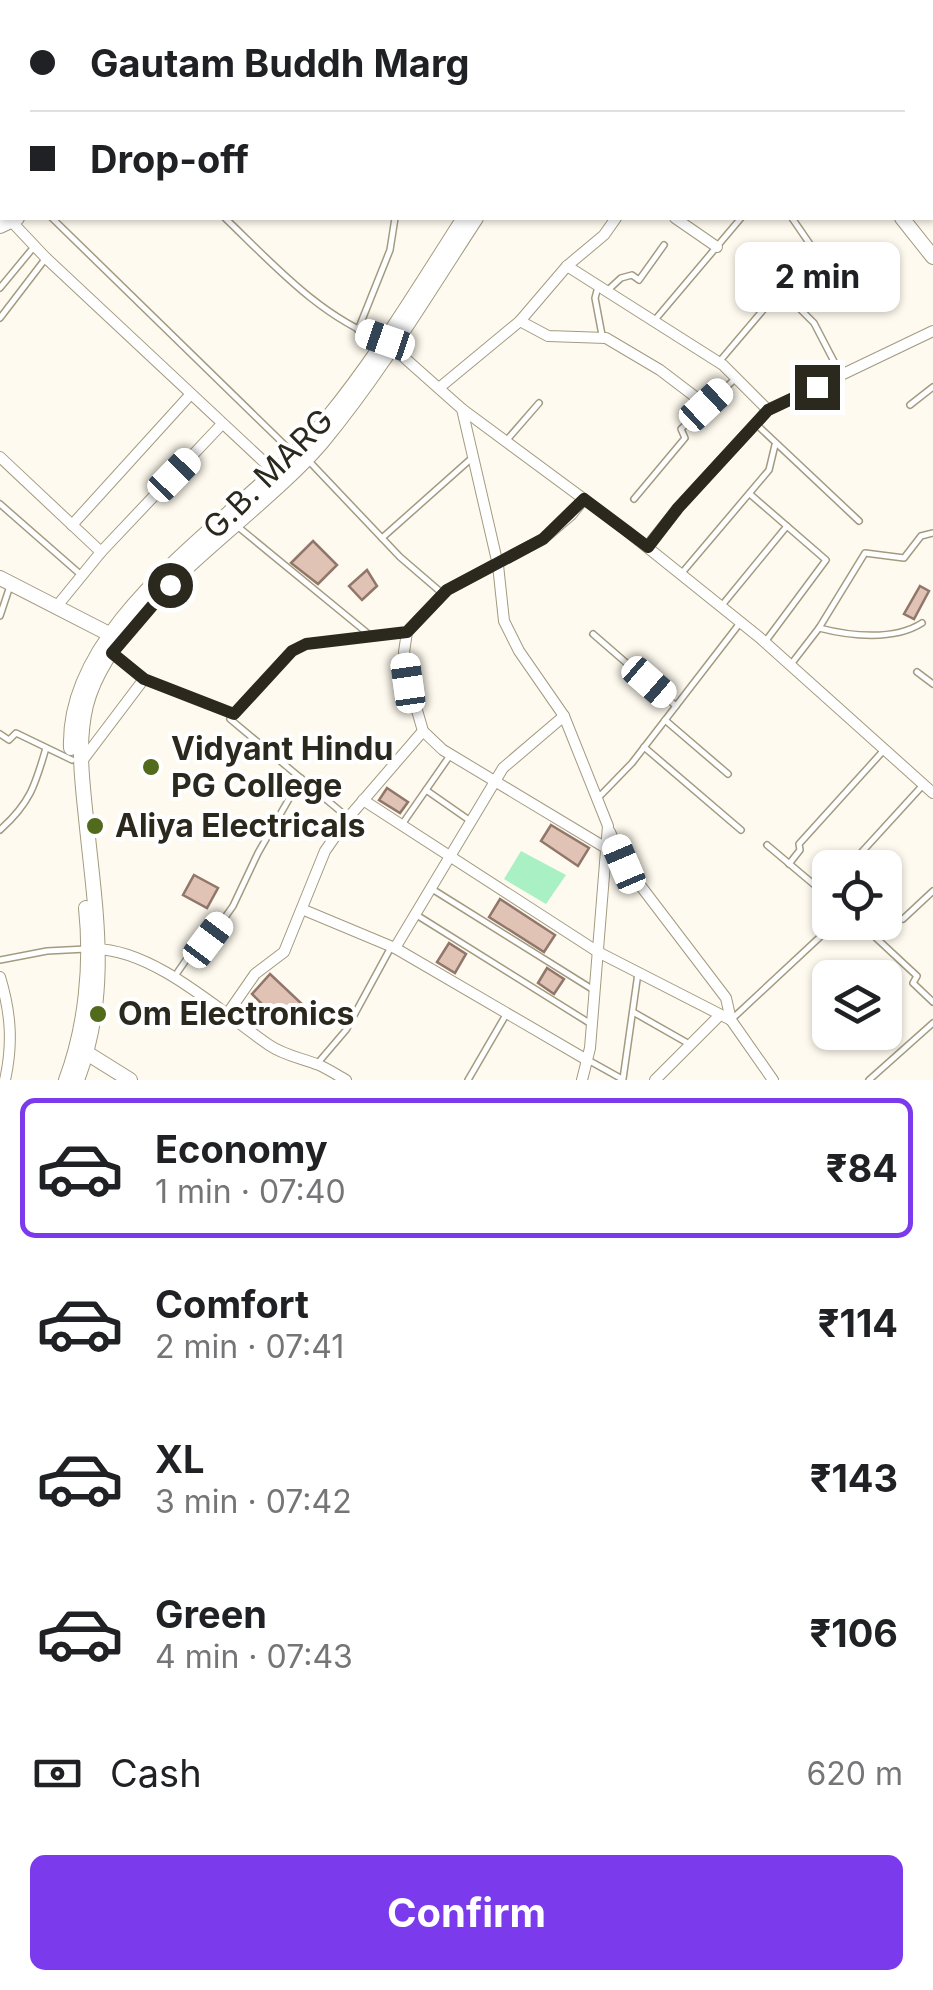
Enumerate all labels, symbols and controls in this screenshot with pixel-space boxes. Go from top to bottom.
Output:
text: Gautam Buddh Marg [90,40,469,86]
text: Drop-off [90,136,249,182]
callout: 2 min [734,242,900,312]
text: 2 min [775,257,860,296]
car [352,316,418,364]
route end [795,365,840,410]
car [674,374,738,436]
street label: G.B. MARG [195,401,341,547]
car [142,443,206,507]
route start [148,563,193,608]
car [389,651,427,715]
car [617,651,681,713]
place label: Vidyant Hindu PG College [171,729,393,805]
marker: Vidyant Hindu PG College [140,756,162,778]
place label: Aliya Electricals [115,806,365,845]
marker: Aliya Electricals [84,815,106,837]
car [598,831,650,897]
map controls [812,850,902,1050]
button: locate [812,850,902,940]
car [178,907,238,973]
button: layers [812,960,902,1050]
place label: Om Electronics [118,994,354,1033]
marker: Om Electronics [87,1003,109,1025]
icon: car [35,1123,125,1213]
text: Economy [155,1126,328,1172]
text: ₹84 [826,1145,898,1191]
text: 1 min · 07:40 [155,1172,346,1211]
icon: car [35,1278,125,1368]
text: Comfort [155,1281,309,1327]
text: ₹114 [818,1300,898,1346]
text: 2 min · 07:41 [155,1327,344,1366]
icon: car [35,1433,125,1523]
text: XL [155,1436,205,1482]
text: ₹143 [810,1455,898,1501]
text: 3 min · 07:42 [155,1482,352,1521]
icon: car [35,1588,125,1678]
text: Green [155,1591,267,1637]
text: ₹106 [810,1610,898,1656]
text: 4 min · 07:43 [155,1637,353,1676]
icon: cash [30,1746,85,1801]
text: Cash [110,1750,202,1796]
text: 620 m [806,1754,903,1793]
button: Confirm [30,1855,903,1970]

